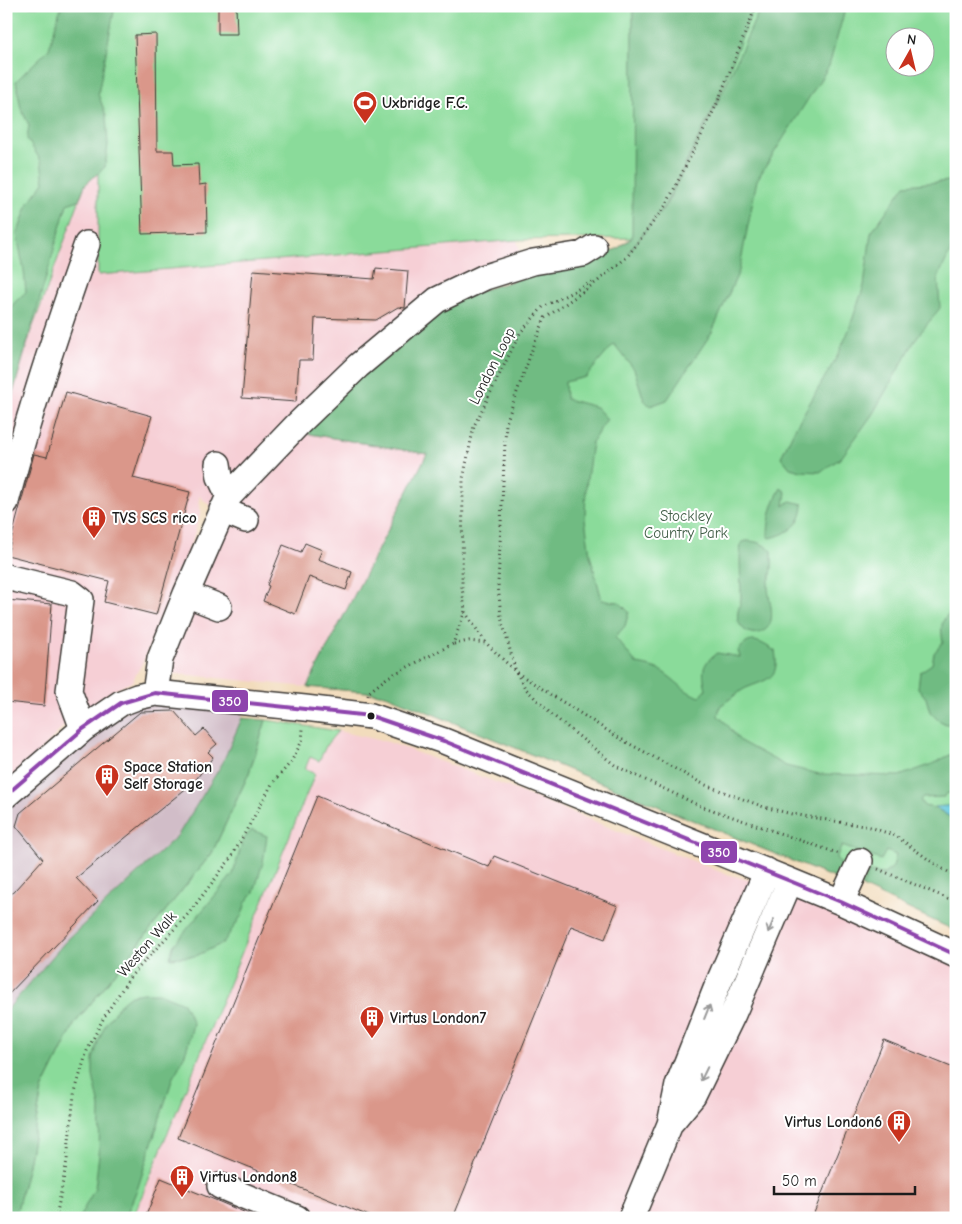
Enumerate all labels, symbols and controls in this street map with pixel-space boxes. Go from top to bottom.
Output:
north arrow [884,28,934,78]
text: N [906,31,917,49]
sports icon: Uxbridge F.C. [352,90,378,124]
place label: Uxbridge F.C. [382,94,468,112]
street label: London Loop [465,325,519,407]
building icon: TVS SCS rico [81,505,107,539]
park label: Stockley Country Park [644,507,729,542]
place label: TVS SCS rico [112,509,197,527]
line badge: 350 [211,689,249,713]
text: 350 [219,693,241,710]
unlabelled marker [366,711,376,721]
place label: Space Station Self Storage [124,758,212,793]
building icon: Space Station Self Storage [94,763,120,797]
line badge: 350 [700,840,738,864]
text: 350 [708,844,730,861]
street label: Weston Walk [114,907,181,981]
one-way arrow [766,918,776,933]
building icon: Virtus London7 [359,1005,385,1039]
one-way arrow [703,1005,713,1020]
place label: Virtus London7 [390,1009,486,1027]
one-way arrow [699,1066,709,1081]
building icon: Virtus London6 [886,1109,912,1143]
place label: Virtus London6 [785,1113,882,1131]
building icon: Virtus London8 [169,1164,195,1198]
scale bar [774,1164,916,1196]
place label: Virtus London8 [200,1168,297,1186]
text: 50 m [782,1172,817,1190]

